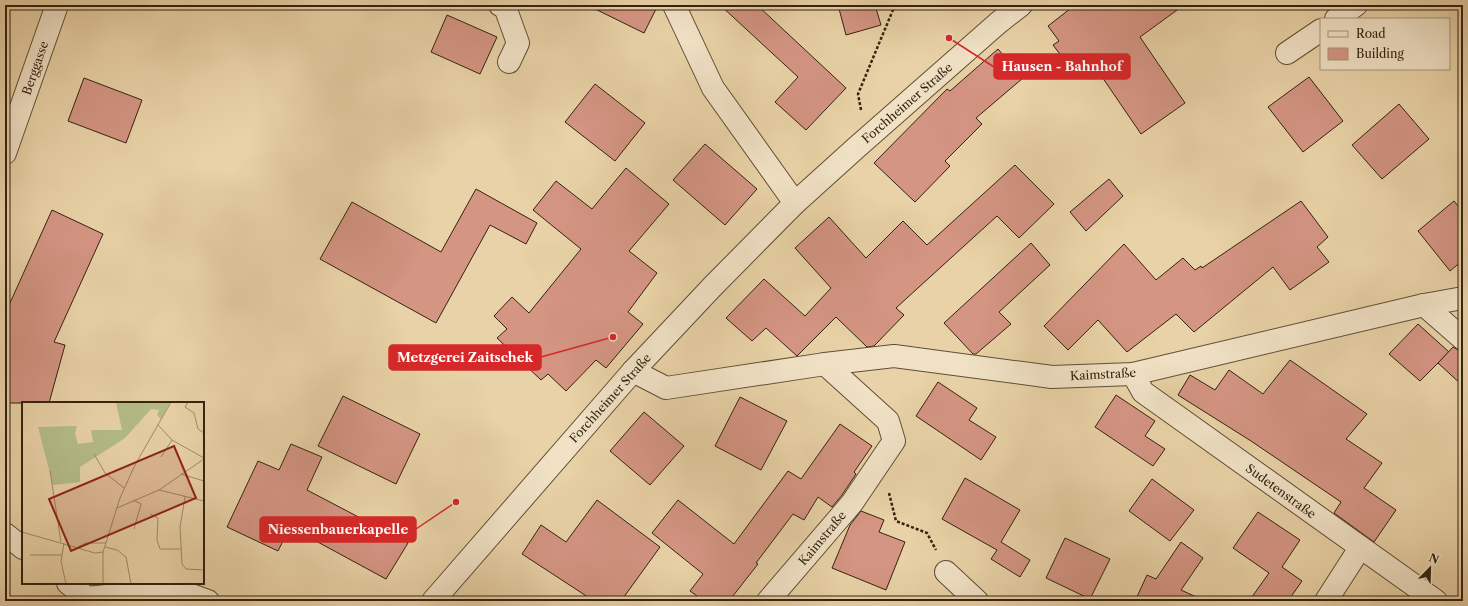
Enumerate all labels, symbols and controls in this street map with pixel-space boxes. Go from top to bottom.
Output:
legend [1320,18,1450,70]
text: Road [1356,26,1386,41]
street label: Berggasse [19,39,51,97]
text: Building [1356,46,1404,61]
callout: Hausen - Bahnhof [994,54,1130,79]
text: Hausen - Bahnhof [1002,58,1125,74]
street label: Forchheimer Straße [859,59,956,146]
callout: Metzgerei Zaitschek [389,345,541,370]
text: Metzgerei Zaitschek [397,349,533,365]
street label: Forchheimer Straße [566,350,654,446]
street label: Kaimstraße [1070,365,1137,383]
inset map [22,402,204,584]
street label: Sudetenstraße [1243,461,1319,522]
street label: Kaimstraße [795,508,849,568]
callout: Niessenbauerkapelle [260,517,416,542]
text: Niessenbauerkapelle [268,521,408,537]
north arrow [1410,548,1450,588]
text: N [1427,550,1441,567]

